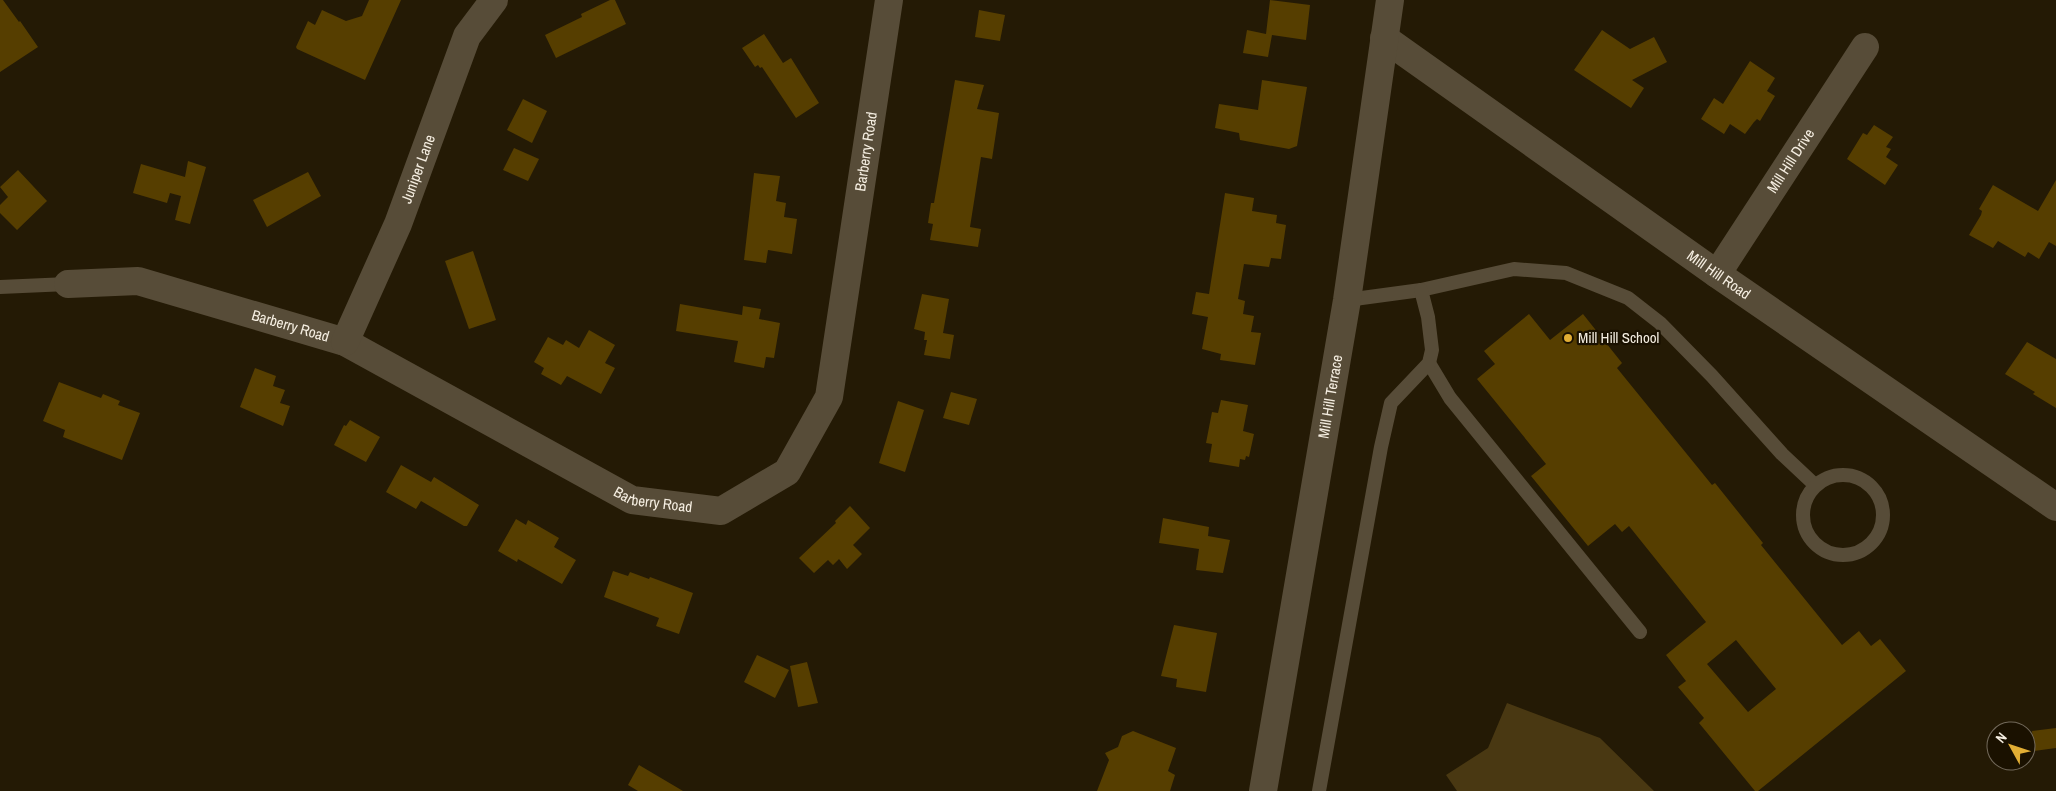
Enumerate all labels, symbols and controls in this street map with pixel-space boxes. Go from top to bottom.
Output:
street label: Barberry Road [849,110,882,193]
street label: Mill Hill Drive [1762,124,1819,197]
street label: Juniper Lane [395,131,440,206]
street label: Mill Hill Road [1683,245,1755,304]
street label: Barberry Road [249,304,332,347]
place label: Mill Hill School [1578,327,1659,348]
marker: Mill Hill School [1562,332,1574,344]
street label: Mill Hill Terrace [1312,353,1347,440]
street label: Barberry Road [610,481,693,517]
north arrow [1986,721,2036,771]
text: N [1991,729,2011,747]

